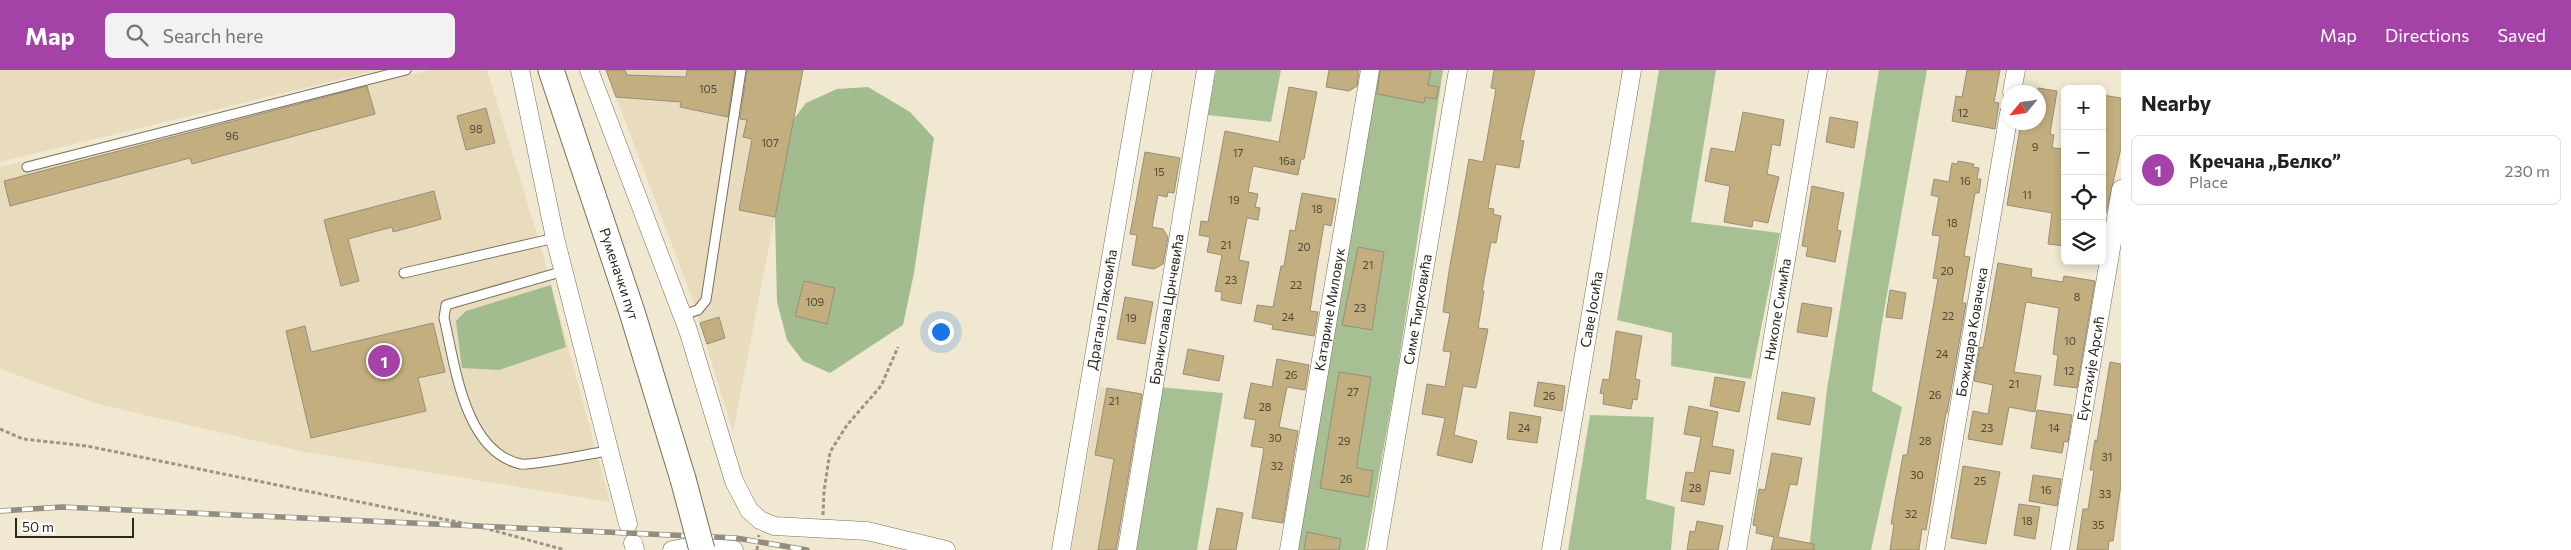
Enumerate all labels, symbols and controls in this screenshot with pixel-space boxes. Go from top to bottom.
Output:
search box [105,13,455,58]
text: Map [25,21,75,50]
icon: search [123,21,151,49]
text: Search here [163,24,263,47]
text: Map [2320,24,2357,46]
text: Directions [2385,24,2469,46]
text: Saved [2497,24,2546,46]
house number: 105 [699,82,717,95]
north arrow [2001,85,2046,130]
map controls [2061,85,2106,265]
button: + [2061,85,2106,130]
text: Nearby [2141,90,2211,115]
house number: 12 [1958,106,1968,119]
house number: 98 [469,122,483,135]
house number: 96 [225,129,239,142]
button: − [2061,130,2106,175]
house number: 107 [761,136,779,149]
house number: 9 [2032,140,2039,153]
house number: 17 [1233,146,1243,159]
text: Кречана „Белко” [2189,149,2341,172]
house number: 16a [1278,154,1296,167]
text: 1 [2154,161,2162,180]
text: 230 m [2505,161,2550,180]
house number: 15 [1153,165,1165,178]
text: Place [2189,172,2228,191]
house number: 16 [1959,174,1971,187]
button: locate [2061,175,2106,220]
house number: 11 [2022,188,2032,201]
house number: 19 [1228,193,1240,206]
house number: 18 [1311,202,1323,215]
house number: 18 [1946,216,1958,229]
button: layers [2061,220,2106,265]
street label: Руменачки пут [596,226,643,322]
street label: Бранислава Црнчевића [1145,233,1187,386]
house number: 21 [1221,238,1231,251]
house number: 20 [1297,240,1311,253]
street label: Катарине Миловук [1310,246,1348,372]
street label: Драгана Лаковића [1083,248,1120,371]
street label: Симе Ћирковића [1399,253,1435,366]
street label: Николе Симића [1760,257,1794,362]
house number: 21 [1363,258,1373,271]
house number: 20 [1940,264,1954,277]
street label: Божидара Ковачека [1952,266,1991,398]
street label: Саве Јосића [1576,270,1606,349]
house number: 23 [1225,273,1237,286]
house number: 22 [1290,278,1302,291]
house number: 8 [2074,290,2081,303]
house number: 109 [806,295,825,308]
house number: 23 [1354,301,1366,314]
house number: 22 [1942,309,1954,322]
house number: 24 [1282,310,1295,323]
house number: 19 [1125,311,1137,324]
street label: Еустахије Арсић [2073,315,2107,422]
your location [928,319,954,345]
house number: 10 [2064,334,2076,347]
pin: 1 [368,342,400,380]
house number: 24 [1936,347,1949,360]
house number: 12 [2064,364,2074,377]
house number: 26 [1285,368,1298,381]
house number: 21 [2009,377,2019,390]
house number: 27 [1347,385,1359,398]
house number: 26 [1929,388,1942,401]
house number: 26 [1543,389,1556,402]
house number: 21 [1109,394,1119,407]
house number: 28 [1259,400,1272,413]
house number: 24 [1518,421,1531,434]
house number: 23 [1981,421,1993,434]
house number: 14 [2048,421,2060,434]
house number: 30 [1268,431,1282,444]
house number: 29 [1338,434,1351,447]
house number: 28 [1919,434,1932,447]
house number: 31 [2102,450,2112,463]
house number: 32 [1271,459,1283,472]
house number: 30 [1910,468,1924,481]
house number: 26 [1340,472,1353,485]
house number: 25 [1974,474,1986,487]
house number: 28 [1689,481,1702,494]
house number: 16 [2040,483,2052,496]
house number: 33 [2099,487,2111,500]
house number: 32 [1905,507,1917,520]
house number: 18 [2021,514,2033,527]
scale bar [15,515,134,538]
text: 50 m [22,518,54,535]
house number: 35 [2092,518,2104,531]

